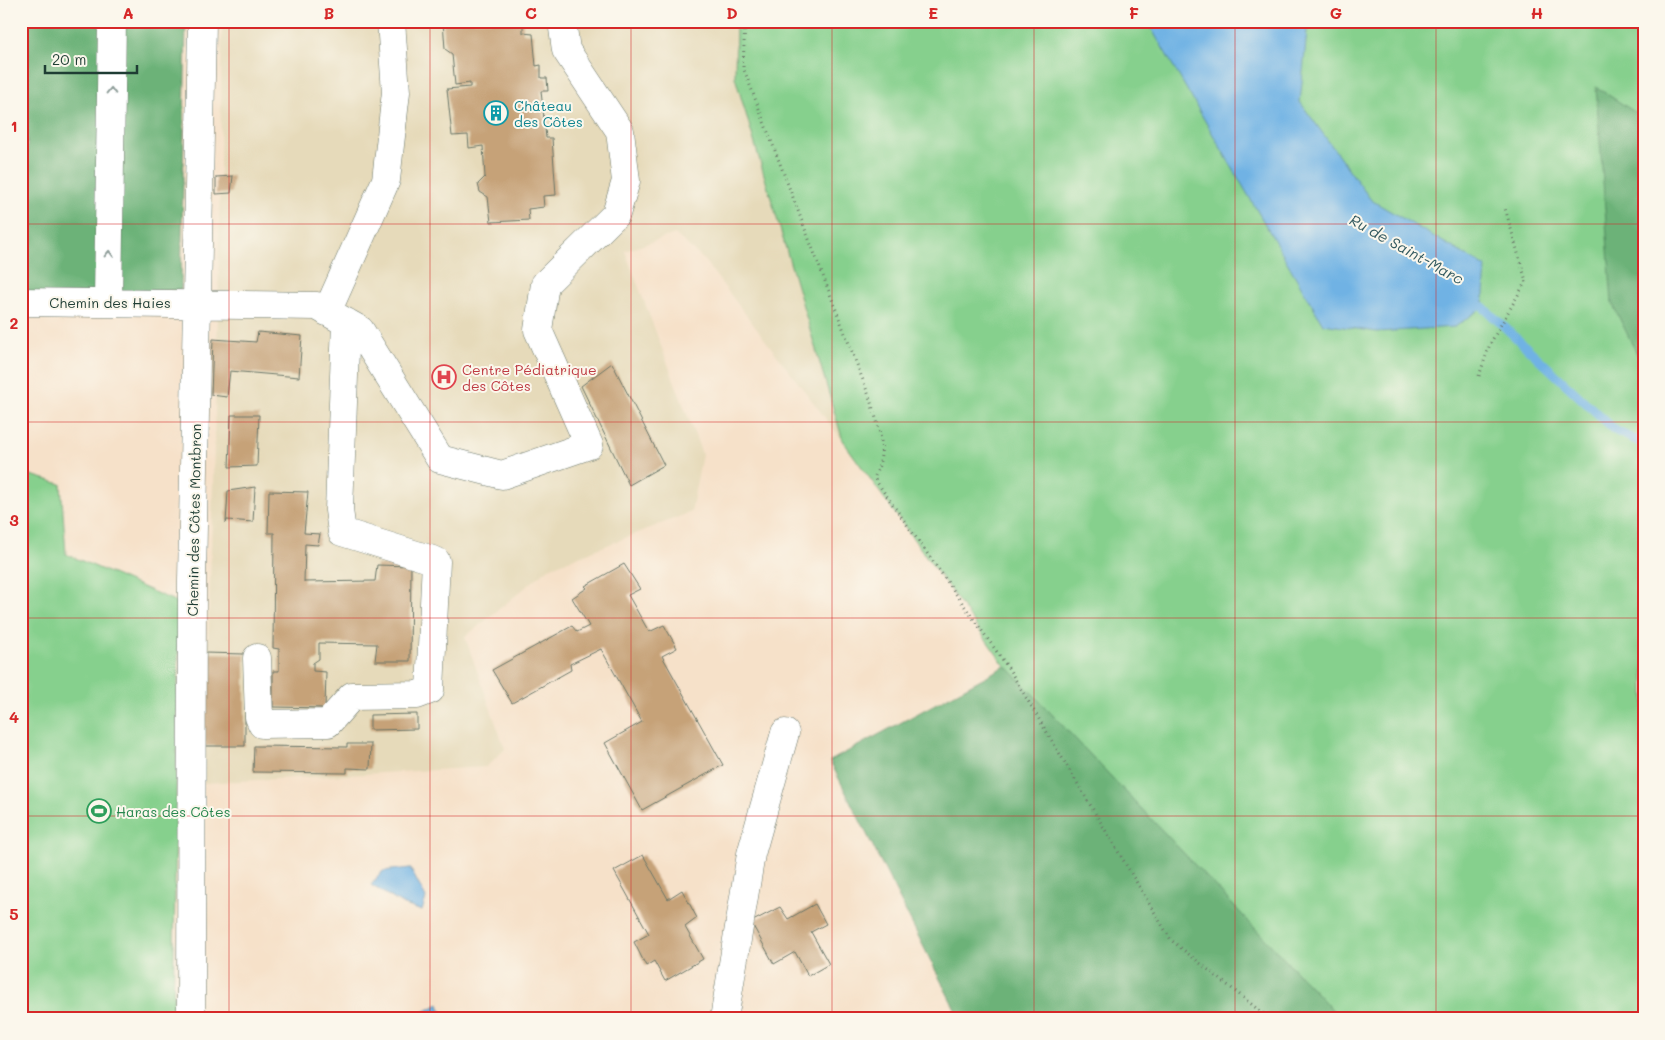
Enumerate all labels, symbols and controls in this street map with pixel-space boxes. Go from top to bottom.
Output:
text: A [122,2,134,23]
text: B [324,2,334,23]
text: C [525,2,537,23]
text: D [726,2,738,23]
text: E [928,2,938,23]
text: F [1129,2,1139,23]
text: G [1330,2,1342,23]
text: H [1531,2,1543,23]
scale bar [45,42,138,74]
text: 20 m [52,49,86,69]
one-way arrow [106,87,116,94]
place label: Château des Côtes [514,96,583,131]
building icon: Château des Côtes [483,100,509,126]
text: 1 [10,115,18,136]
water label: Ru de Saint-Marc [1346,209,1468,289]
one-way arrow [104,249,114,257]
street label: Chemin des Haies [49,293,171,312]
text: 2 [10,312,19,333]
place label: Centre Pédiatrique des Côtes [462,360,597,395]
hospital icon: Centre Pédiatrique des Côtes [431,364,457,390]
street label: Chemin des Côtes Montbron [183,423,205,617]
text: 3 [9,509,19,530]
text: 4 [9,706,19,727]
sports icon: Haras des Côtes [86,798,112,824]
place label: Haras des Côtes [116,802,231,821]
text: 5 [9,903,19,924]

